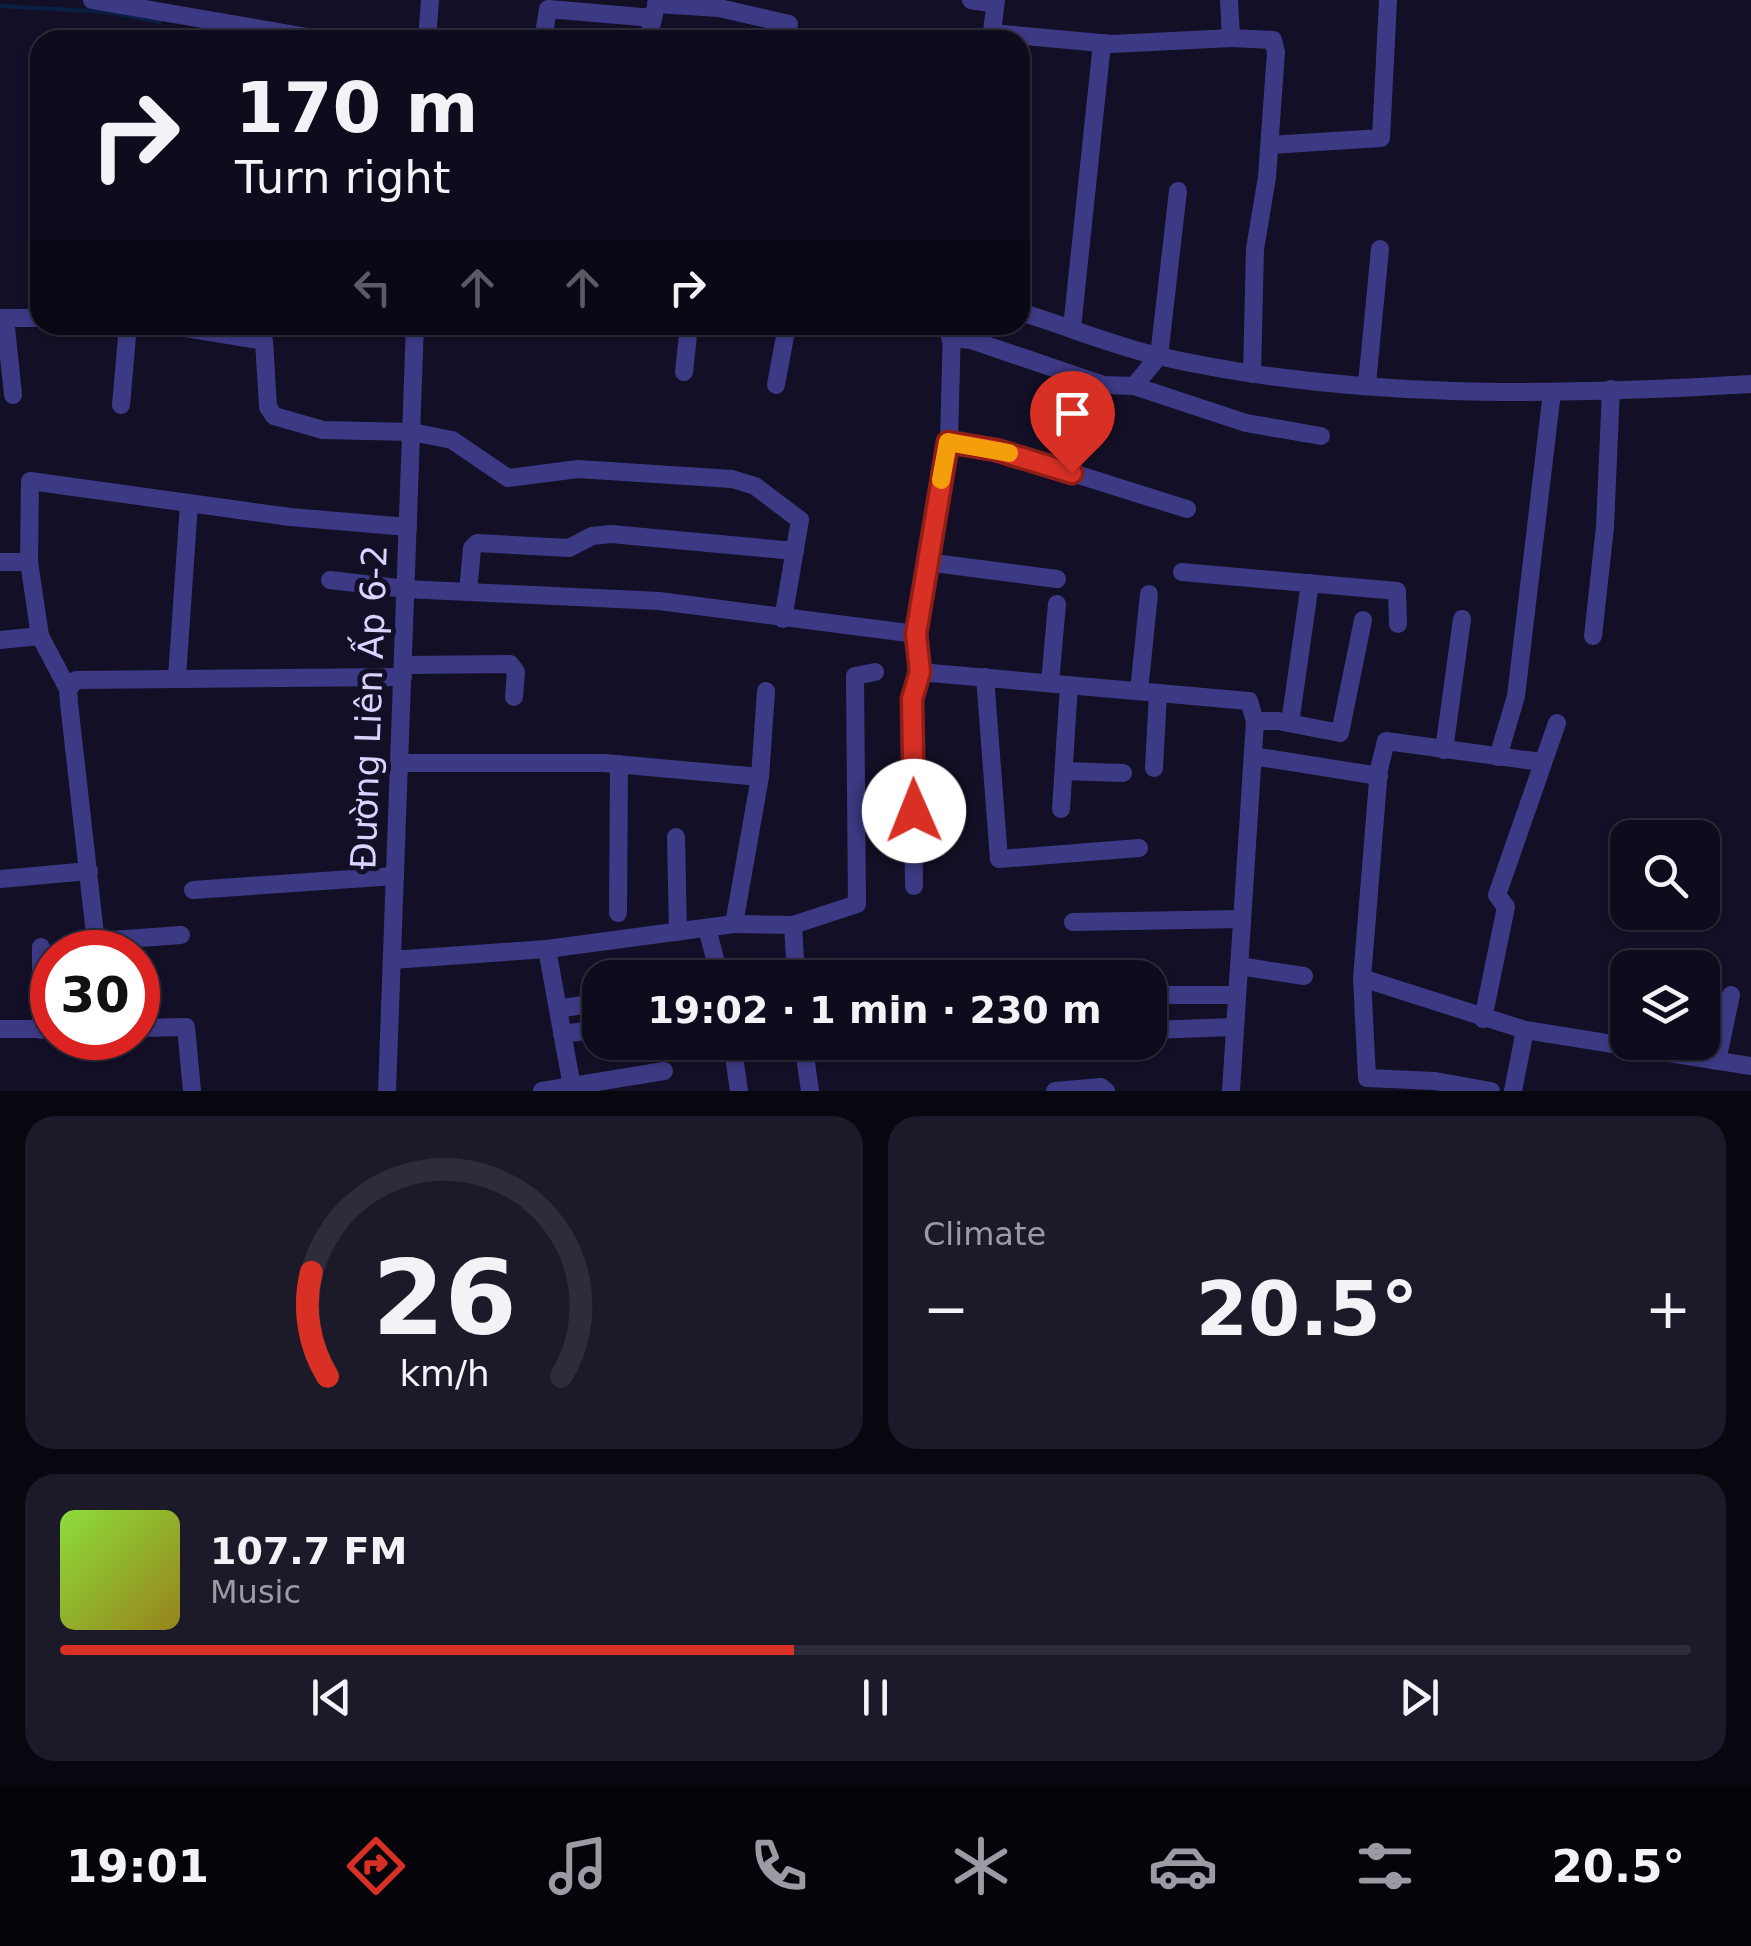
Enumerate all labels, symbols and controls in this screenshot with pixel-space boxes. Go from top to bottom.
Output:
text: 170 m [235,67,478,149]
icon: right [70,70,200,200]
text: Turn right [235,151,450,204]
icon: left [345,260,400,315]
icon: ahead [450,260,505,315]
icon: ahead [555,260,610,315]
icon: right [660,260,715,315]
pin [1030,371,1115,474]
icon: arrive [1045,386,1100,441]
street label: Đường Liên Ấp 6-2 [338,544,395,870]
position arrow [862,759,966,863]
map controls [1610,820,1720,1060]
button: search [1610,820,1720,930]
speed limit sign: 30 [30,930,160,1060]
button: layers [1610,950,1720,1060]
text: 19:02 · 1 min · 230 m [647,988,1102,1032]
text: Climate [923,1215,1046,1253]
text: 26 [372,1237,516,1359]
text: 20.5° [1196,1265,1418,1353]
text: − [923,1277,969,1341]
text: + [1645,1277,1691,1341]
text: km/h [399,1353,489,1394]
text: 107.7 FM [210,1529,407,1573]
text: Music [210,1573,301,1611]
icon: previous [304,1670,359,1725]
icon: pause [848,1670,903,1725]
icon: next [1392,1670,1447,1725]
icon: directions [341,1831,411,1901]
icon: music [543,1831,613,1901]
icon: phone [744,1831,814,1901]
icon: climate [946,1831,1016,1901]
icon: car [1148,1831,1218,1901]
icon: filters [1350,1831,1420,1901]
text: 19:01 [66,1840,209,1893]
text: 20.5° [1551,1840,1685,1893]

